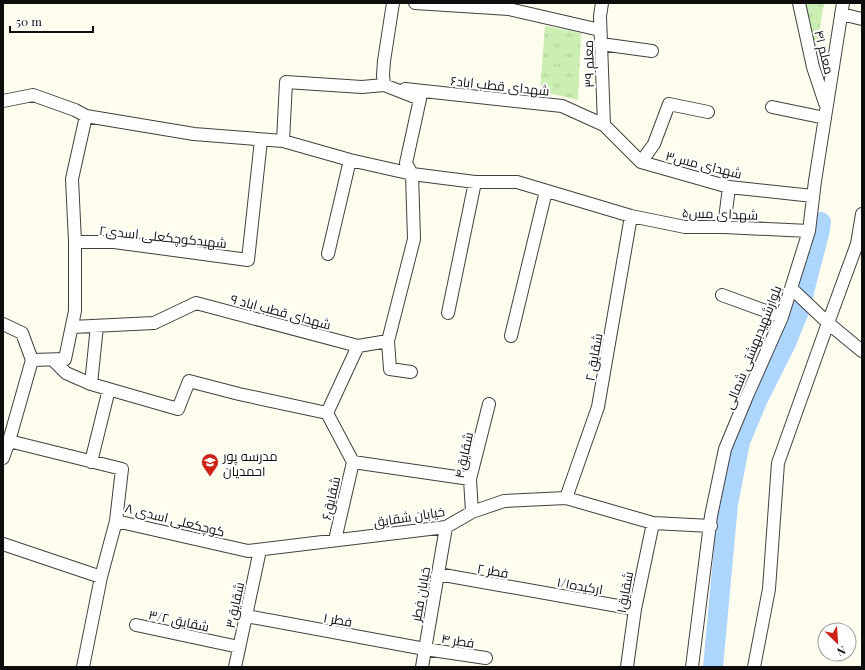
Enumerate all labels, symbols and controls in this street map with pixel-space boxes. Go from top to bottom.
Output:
scale bar [10,8,93,34]
text: 50 m [16,13,42,29]
street label: معلم ۴۱ [809,28,839,76]
street label: معلم ۳۹ [579,40,599,88]
street label: شهدای قطب اباد۶ [450,71,550,99]
street label: شهدای مس۳ [664,146,744,182]
street label: شهدای مس۵ [682,203,758,223]
street label: شهیدکوچکعلی اسدی۲ [98,221,228,253]
street label: بلوارشهیدبهشتی شمالی [719,283,785,411]
street label: شهدای قطب اباد ۹ [229,289,333,333]
street label: شقایق ۲ [580,332,606,382]
street label: شقایق۴ [450,430,476,480]
place label: مدرسه پور احمدیان [222,447,278,479]
school or university icon: مدرسه پور احمدیان [200,452,220,477]
street label: شقایق۶ [317,475,343,521]
street label: کوچکعلی اسدی ۸ [123,498,227,542]
street label: خیابان شقایق [372,502,446,530]
street label: فطر ۲ [476,559,510,581]
street label: خیابان فطر [407,565,433,624]
street label: شقایق۱ [612,570,636,614]
street label: ارکیده۱/۱ [556,573,604,597]
street label: شقایق۳ [221,580,247,630]
street label: شقایق ۳/۲ [147,605,211,635]
street label: فطر ۱ [322,608,354,630]
north arrow [817,622,857,662]
street label: فطر ۴ [440,629,476,651]
text: N [835,643,848,660]

